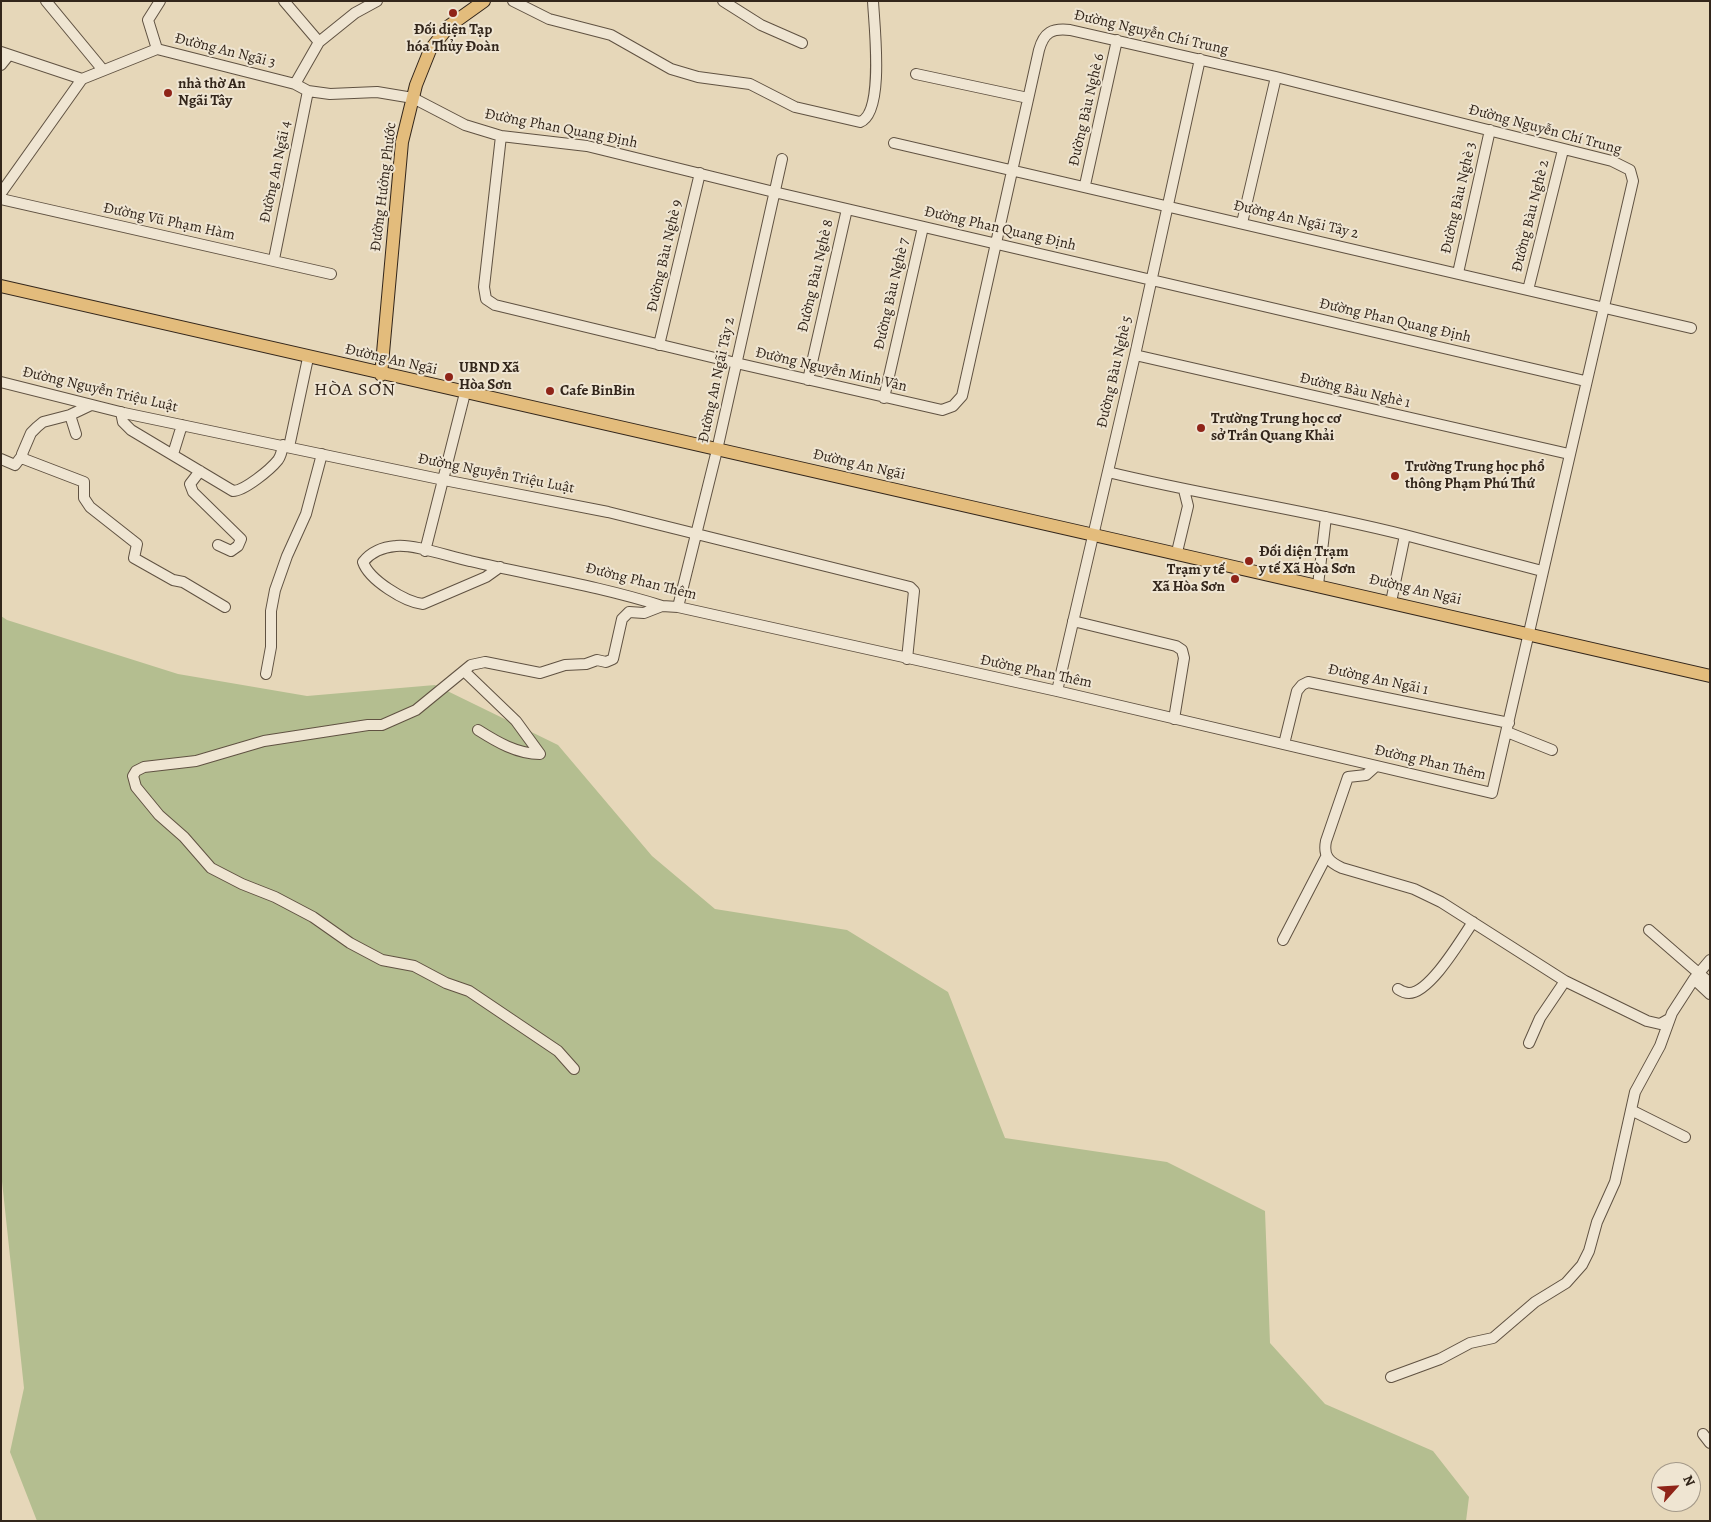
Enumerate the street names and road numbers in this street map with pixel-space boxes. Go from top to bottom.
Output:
street label: Đường Nguyễn Chí Trung [1072,6,1230,60]
street label: Đường An Ngãi 3 [173,30,277,72]
street label: Đường Bàu Nghè 6 [1065,52,1109,168]
street label: Đường Nguyễn Chí Trung [1466,101,1624,159]
street label: Đường Phan Quang Định [483,105,639,153]
street label: Đường An Ngãi 4 [256,119,296,225]
street label: Đường Hưởng Phước [367,121,401,253]
street label: Đường Bàu Nghè 3 [1437,140,1481,256]
street label: Đường Bàu Nghè 2 [1508,158,1554,274]
street label: Đường An Ngãi Tây 2 [1232,197,1360,243]
street label: Đường Bàu Nghè 9 [643,198,687,314]
street label: Đường Vũ Phạm Hàm [101,199,237,245]
street label: Đường Phan Quang Định [922,203,1078,255]
street label: Đường Bàu Nghè 8 [794,218,838,334]
street label: Đường Bàu Nghè 7 [870,236,914,352]
street label: Đường Phan Quang Định [1317,295,1473,347]
street label: Đường Bàu Nghè 5 [1093,314,1137,430]
street label: Đường An Ngãi Tây 2 [695,316,739,444]
street label: Đường An Ngãi [343,341,439,379]
street label: Đường Nguyễn Minh Vân [753,344,909,396]
street label: Đường Nguyễn Triệu Luật [20,363,180,417]
street label: Đường Bàu Nghè 1 [1298,369,1412,413]
street label: Đường An Ngãi [811,446,907,484]
street label: Đường Nguyễn Triệu Luật [416,450,576,498]
street label: Đường Phan Thêm [584,559,698,605]
street label: Đường An Ngãi [1367,571,1463,609]
street label: Đường Phan Thêm [978,651,1094,693]
street label: Đường An Ngãi 1 [1326,661,1430,699]
street label: Đường Phan Thêm [1372,741,1488,785]

